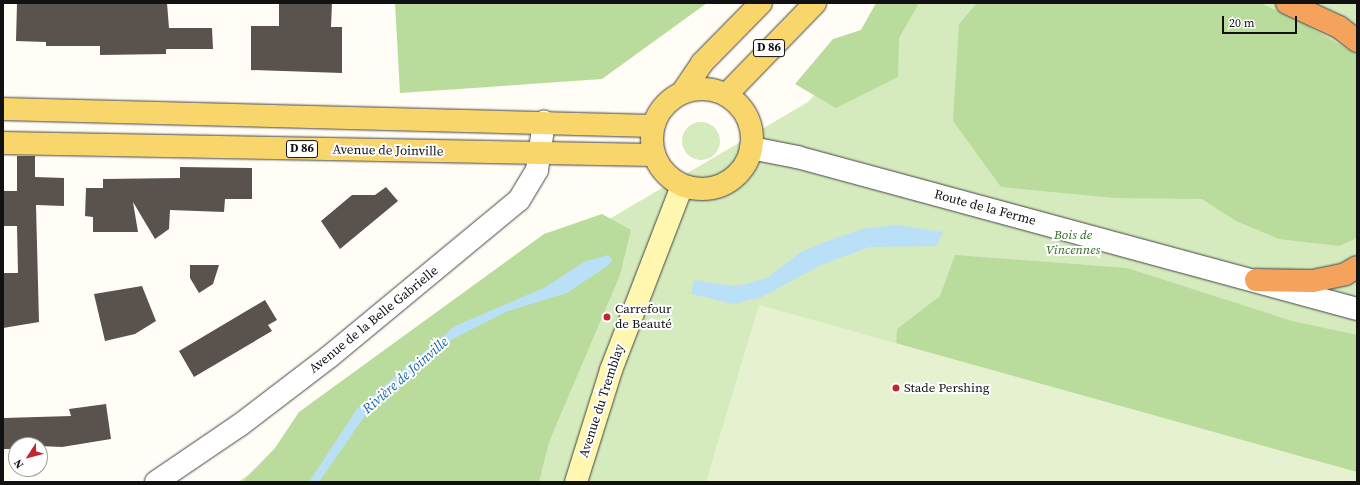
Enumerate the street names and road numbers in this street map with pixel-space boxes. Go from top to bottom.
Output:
road number: D 86 [752,38,786,58]
road number: D 86 [285,139,319,159]
street label: Avenue de Joinville [333,142,443,160]
street label: Route de la Ferme [932,187,1038,229]
street label: Avenue de la Belle Gabrielle [306,263,442,377]
street label: Avenue du Tremblay [576,342,628,460]

